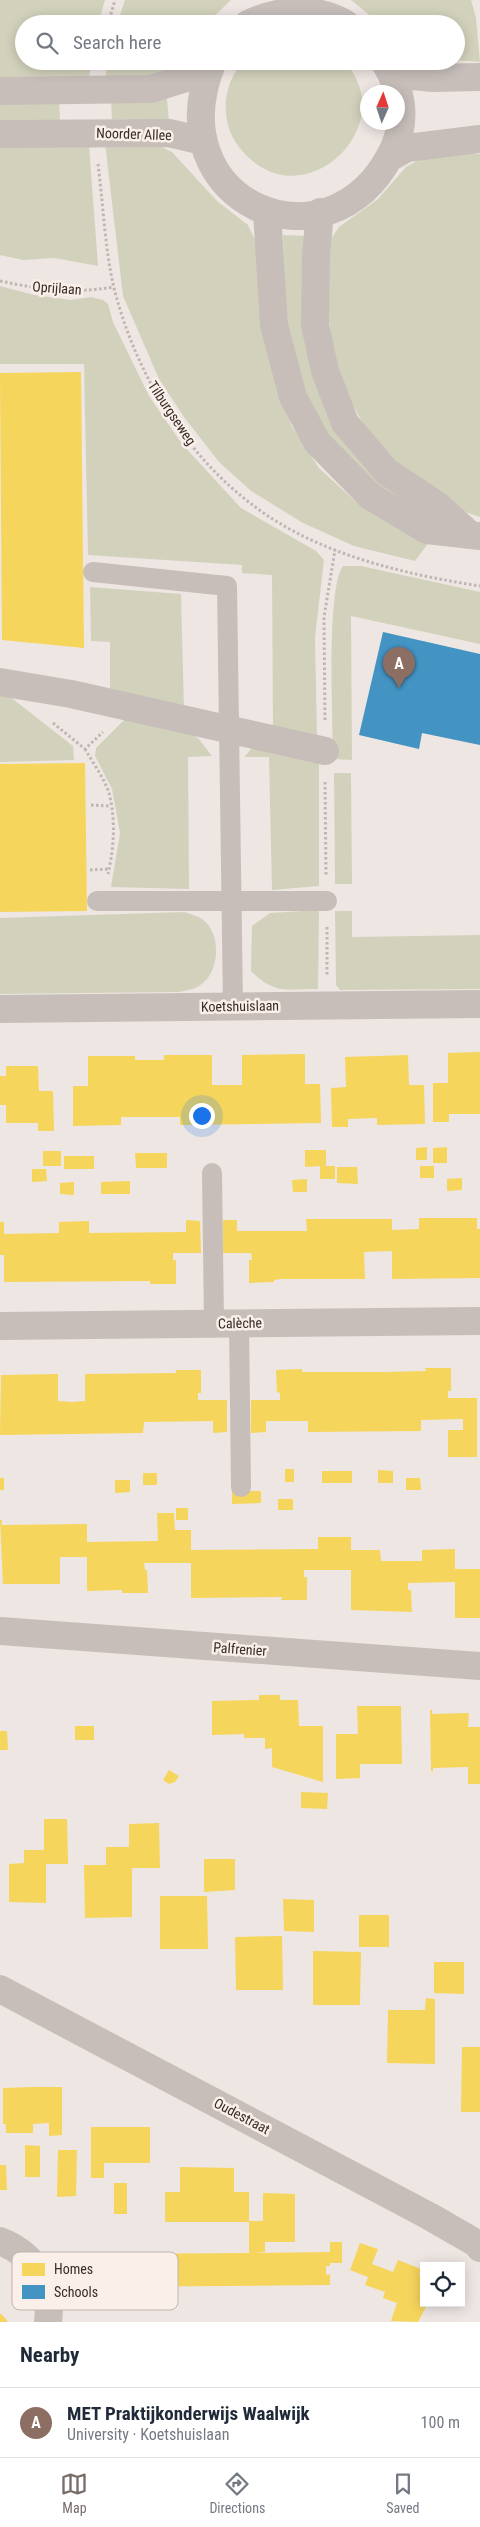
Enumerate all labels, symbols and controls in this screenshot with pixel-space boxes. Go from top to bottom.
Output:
search box [15,15,465,70]
icon: search [33,29,61,57]
text: Search here [73,31,161,54]
north arrow [360,85,405,130]
street label: Noorder Allee [96,125,172,143]
street label: Oprijlaan [32,278,82,298]
street label: Tilburgseweg [145,378,199,448]
pin: A [383,647,415,688]
street label: Koetshuislaan [201,997,279,1015]
your location [189,1103,215,1129]
street label: Calèche [218,1315,263,1331]
street label: Palfrenier [213,1639,267,1659]
street label: Oudestraat [211,2095,273,2137]
legend [12,2252,178,2310]
text: Homes [54,2261,93,2277]
map controls [420,2262,465,2307]
button: locate [420,2262,465,2307]
text: Schools [54,2284,98,2300]
text: Nearby [20,2343,79,2367]
text: MET Praktijkonderwijs Waalwijk [67,2402,310,2425]
text: A [31,2413,41,2432]
text: 100 m [421,2413,460,2432]
text: University · Koetshuislaan [67,2425,229,2444]
tab: Map [60,2470,88,2516]
tab: Directions [209,2470,265,2516]
tab: Saved [386,2470,420,2516]

